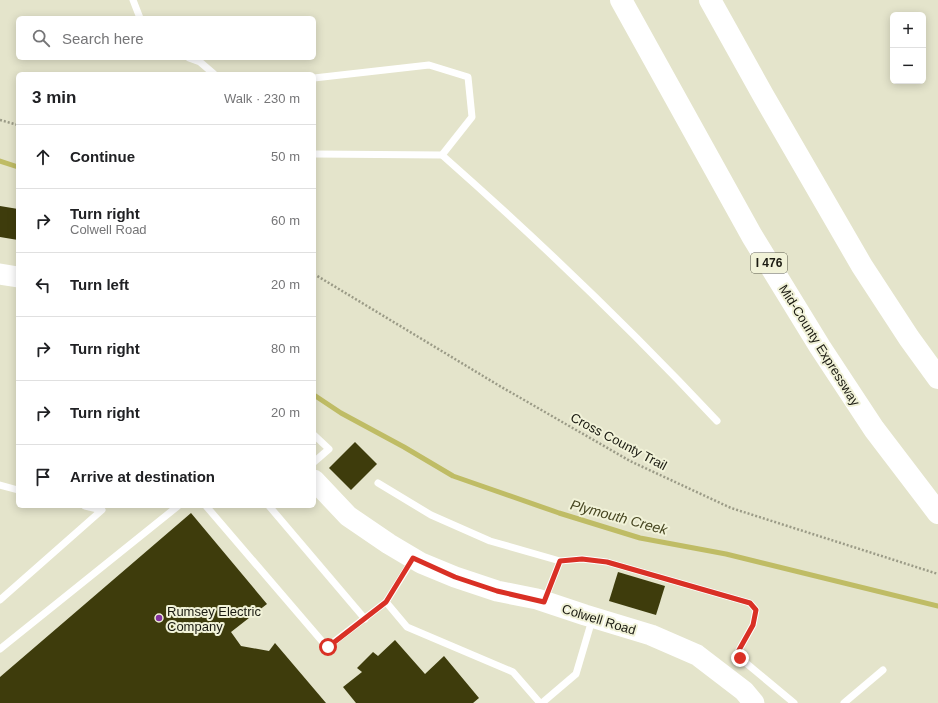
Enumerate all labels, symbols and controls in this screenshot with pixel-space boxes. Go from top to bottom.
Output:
map controls [890,12,926,84]
button: + [890,12,926,48]
search box [16,16,316,60]
icon: search [30,27,52,49]
text: Search here [62,30,144,47]
button: − [890,48,926,84]
text: 3 min [32,88,76,107]
text: Walk · 230 m [224,91,300,106]
icon: ahead [32,146,54,168]
text: Continue [70,148,135,165]
text: 50 m [271,149,300,164]
text: Turn right [70,205,140,222]
icon: right [32,210,54,232]
text: 60 m [271,213,300,228]
text: Colwell Road [70,222,147,237]
road number: I 476 [751,253,787,273]
icon: left [32,274,54,296]
text: Turn left [70,276,129,293]
text: 20 m [271,277,300,292]
street label: Mid-County Expressway [776,282,863,409]
icon: right [32,338,54,360]
text: Turn right [70,340,140,357]
text: 80 m [271,341,300,356]
icon: right [32,402,54,424]
text: Turn right [70,404,140,421]
text: 20 m [271,405,300,420]
street label: Cross County Trail [568,410,670,473]
icon: arrive [32,466,54,488]
text: Arrive at destination [70,468,215,485]
water label: Plymouth Creek [569,496,670,538]
street label: Colwell Road [560,601,638,638]
place label: Rumsey Electric Company [167,604,261,634]
marker: Rumsey Electric Company [154,613,164,623]
route start [319,638,337,656]
route end [731,649,749,667]

